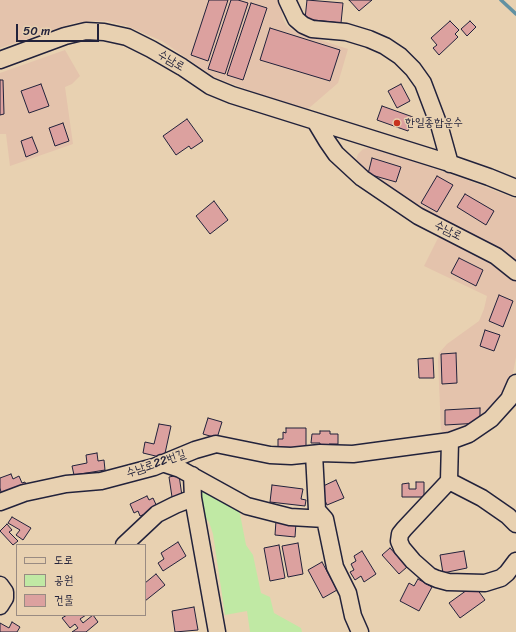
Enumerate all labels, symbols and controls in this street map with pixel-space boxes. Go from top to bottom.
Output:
scale bar [18,16,101,42]
text: 50 m [23,20,50,42]
street label: 수남로 [155,47,187,75]
place label: 한일종합운수 [405,116,463,130]
marker: 한일종합운수 [392,118,402,128]
street label: 수남로 [432,218,464,244]
street label: 수남로22번길 [124,447,188,481]
legend [16,544,146,616]
text: 도로 [54,549,73,571]
text: 공원 [54,569,73,591]
text: 건물 [54,589,73,611]

